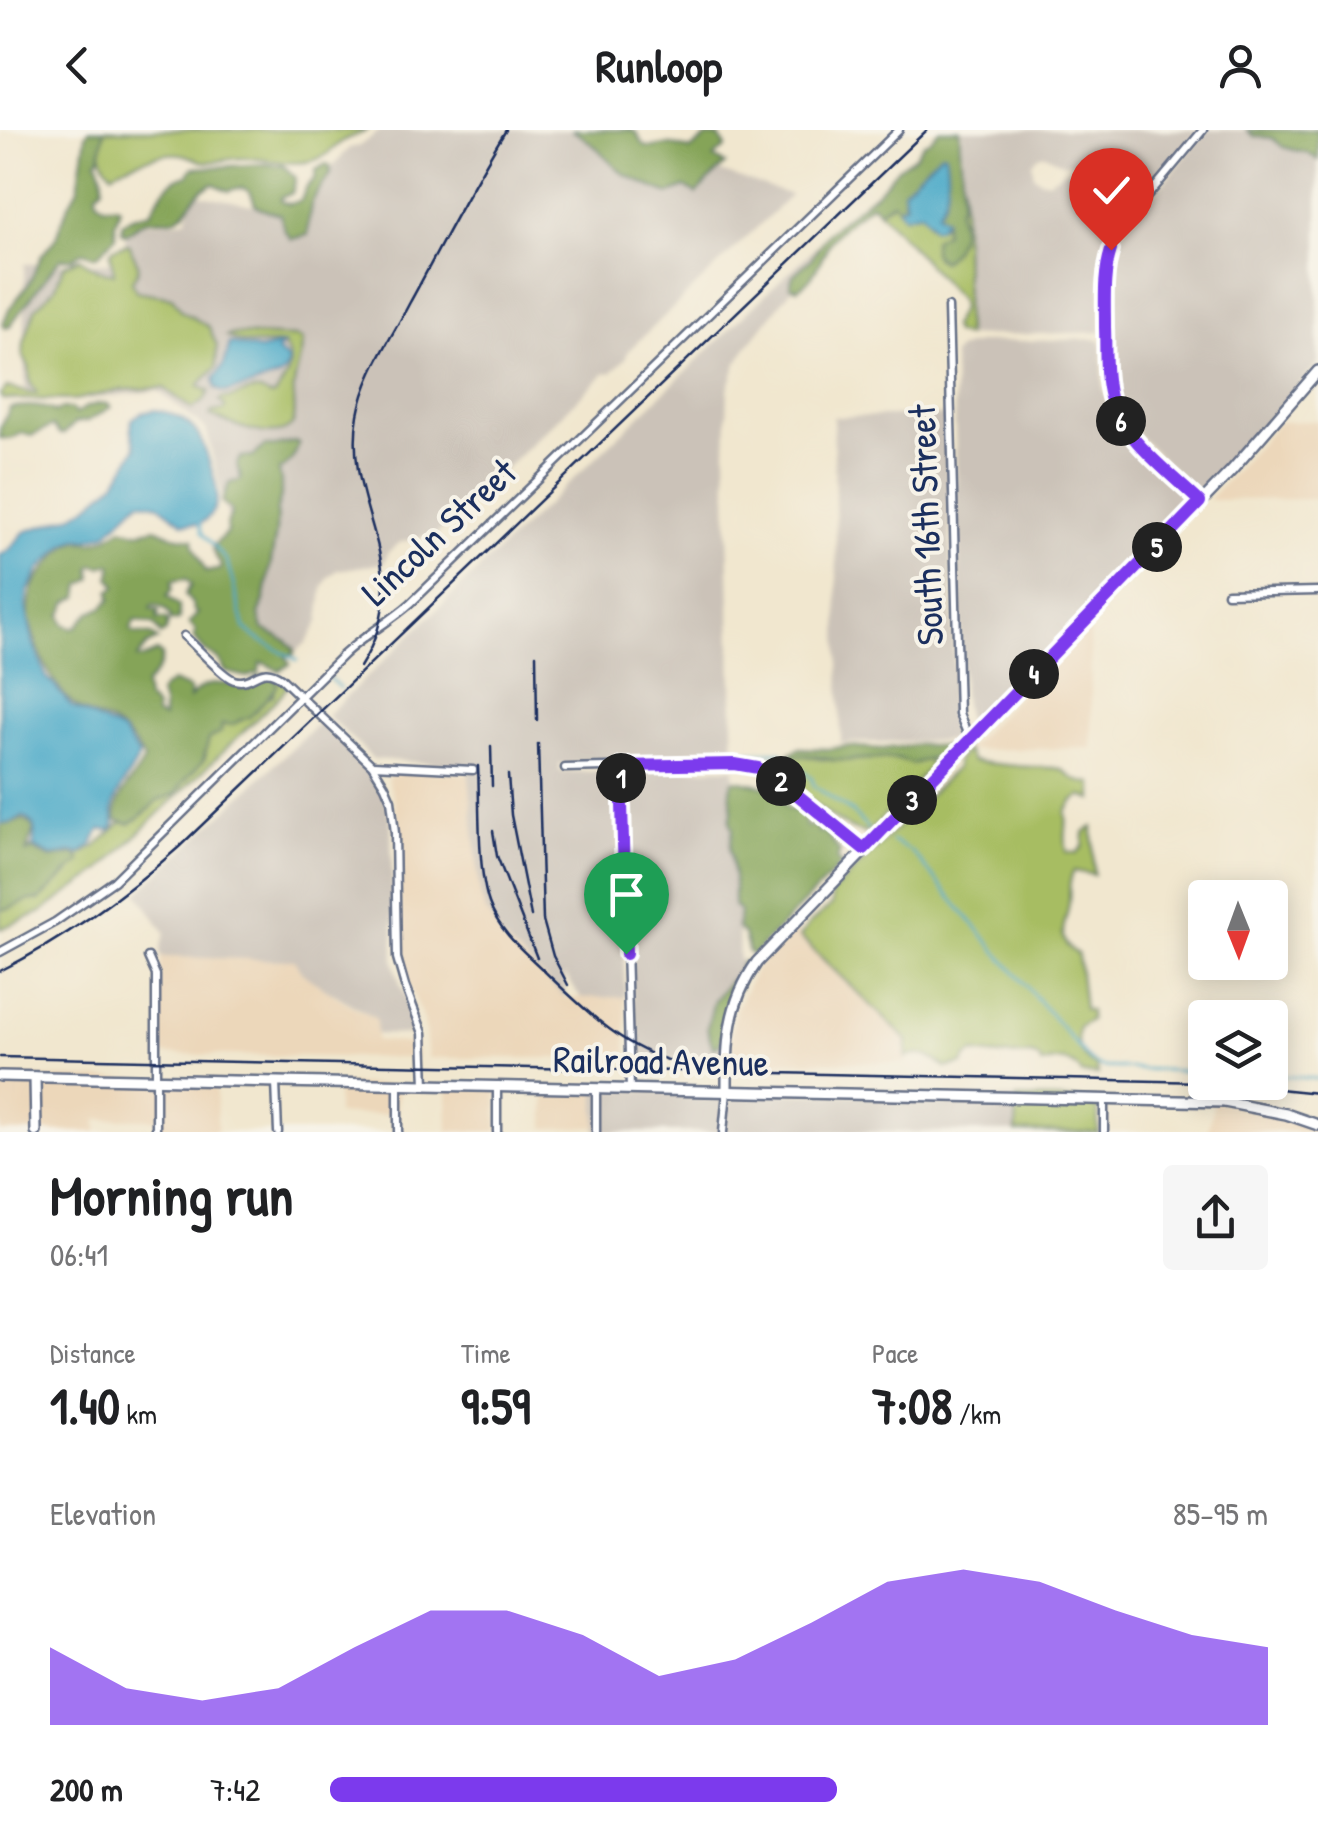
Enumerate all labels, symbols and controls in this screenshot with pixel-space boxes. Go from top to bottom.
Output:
text: Runloop [596,35,722,96]
icon: back [50,38,105,93]
icon: person [1213,38,1268,93]
pin [1069,148,1154,251]
icon: check [1084,163,1139,218]
pin: 6 [1096,396,1146,446]
text: 6 [1115,402,1127,440]
street label: South 16th Street [895,403,955,646]
street label: Lincoln Street [350,445,528,617]
pin: 5 [1132,522,1182,572]
text: 5 [1151,528,1163,566]
pin: 4 [1009,649,1059,699]
text: 4 [1029,655,1039,693]
pin: 1 [596,753,646,803]
pin: 2 [756,756,806,806]
text: 1 [616,759,626,797]
text: 2 [774,762,788,800]
pin: 3 [887,775,937,825]
text: 3 [906,781,918,819]
pin [584,852,669,955]
icon: arrive [599,867,654,922]
north arrow [1188,880,1288,980]
map controls [1188,880,1288,1100]
button: layers [1188,1000,1288,1100]
street label: Railroad Avenue [553,1032,769,1088]
text: Morning run [50,1158,293,1232]
button: share [1163,1165,1268,1270]
text: 06:41 [50,1233,108,1276]
text: Distance [50,1334,136,1372]
text: Time [461,1334,511,1372]
text: Pace [872,1334,918,1372]
text: 1.40 [50,1372,120,1440]
text: 9:59 [461,1372,530,1440]
text: 7:08 [872,1372,952,1440]
text: km [120,1395,157,1433]
text: /km [952,1395,1001,1433]
text: Elevation [50,1492,156,1535]
text: 85–95 m [1173,1492,1268,1535]
text: 200 m [50,1768,123,1811]
text: 7:42 [210,1768,260,1811]

